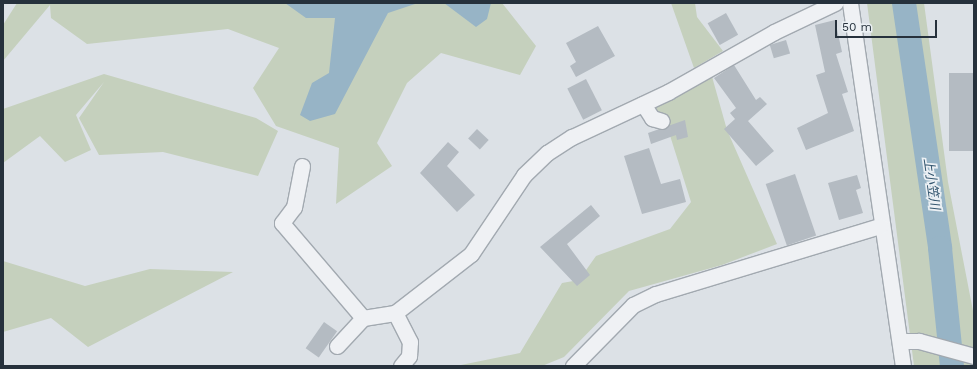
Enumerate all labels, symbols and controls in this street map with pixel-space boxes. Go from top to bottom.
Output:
scale bar [837,12,939,38]
text: 50 m [842,20,872,34]
water label: 上小笠川 [920,157,942,211]

